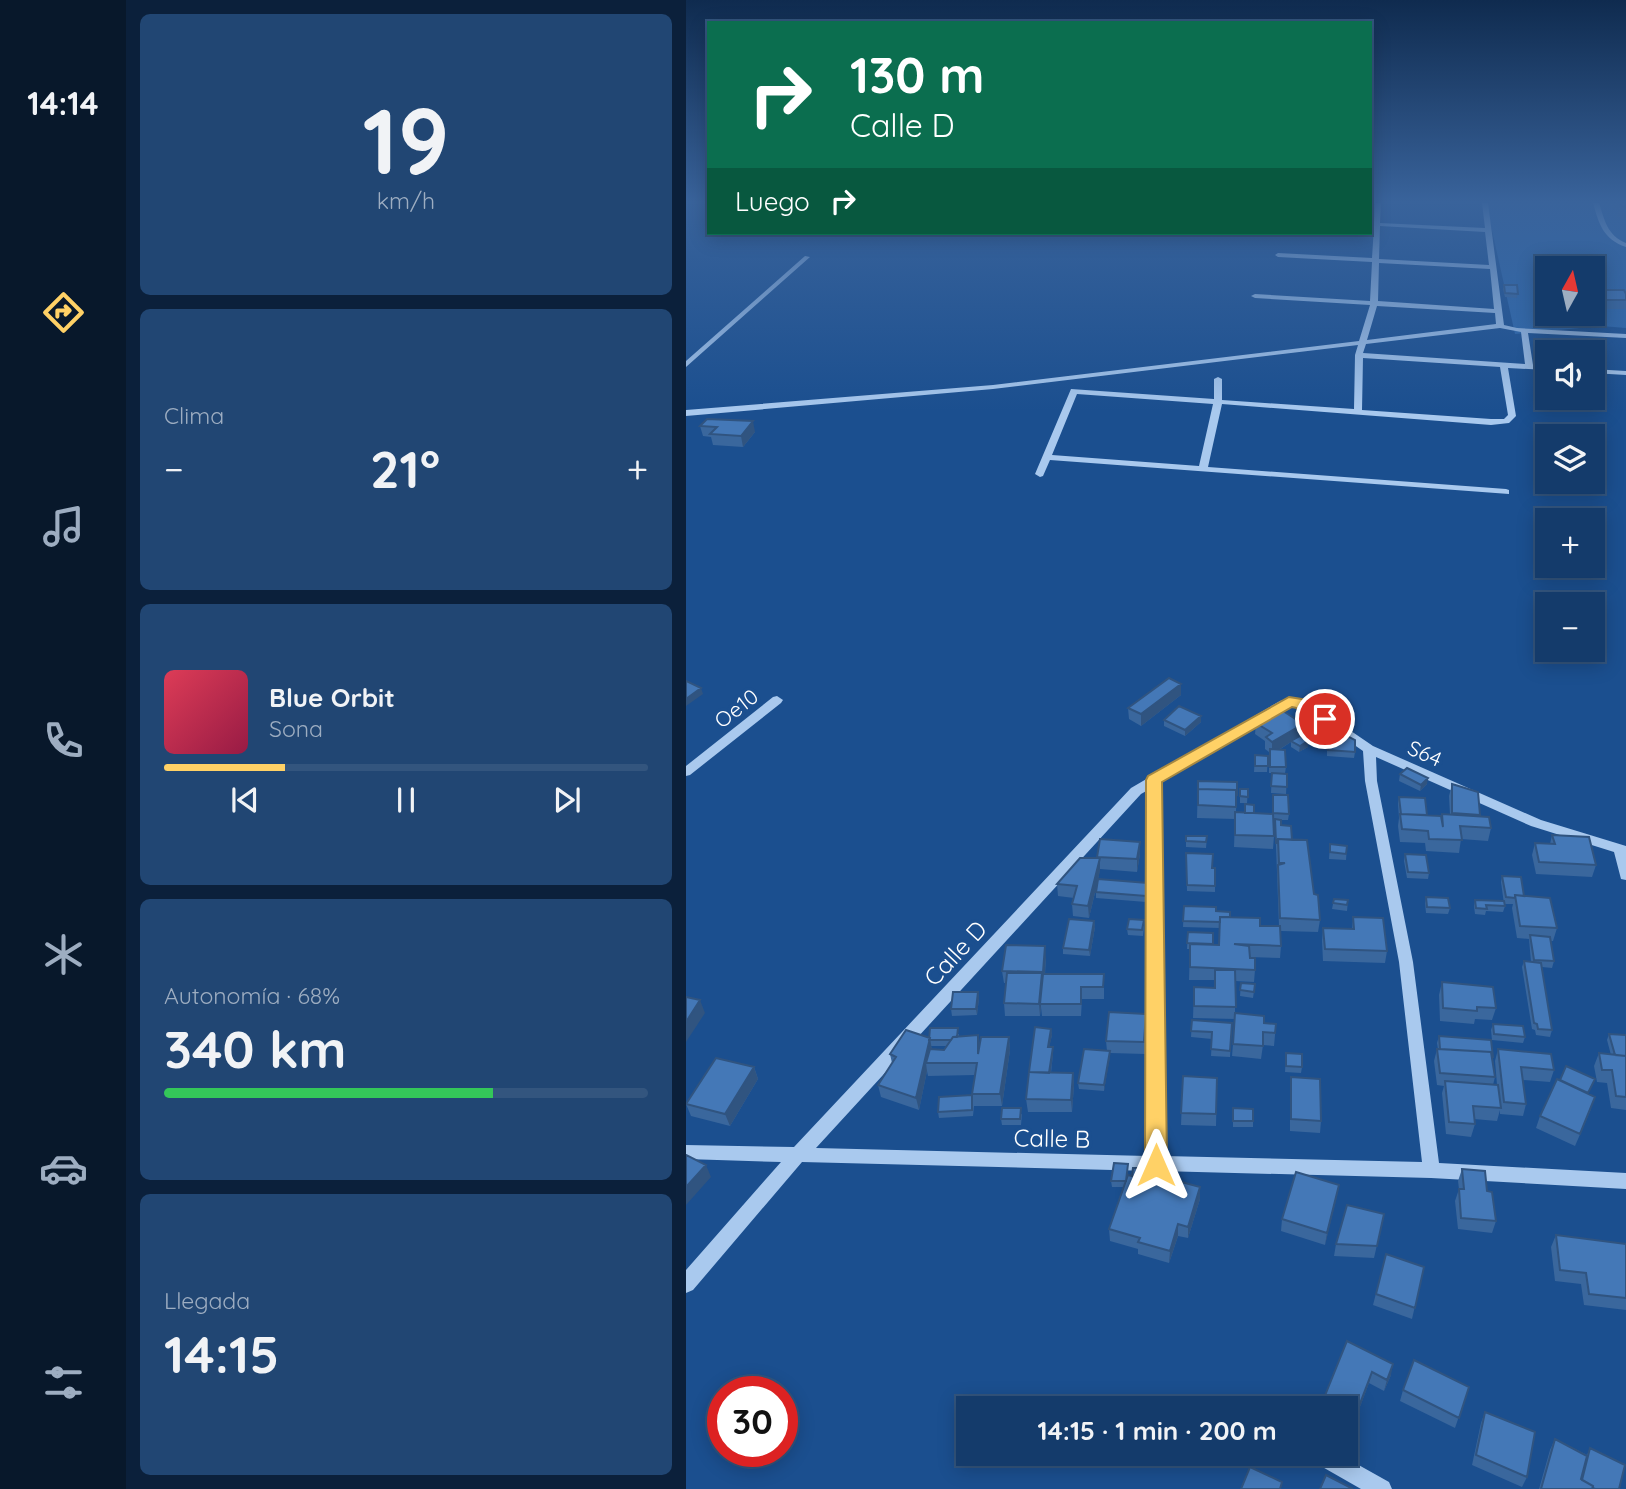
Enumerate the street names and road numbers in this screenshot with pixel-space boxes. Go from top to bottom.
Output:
street label: Oe10 [709,683,763,733]
street label: S64 [1404,734,1446,772]
street label: Calle D [917,914,993,992]
street label: Calle B [1013,1122,1091,1154]

